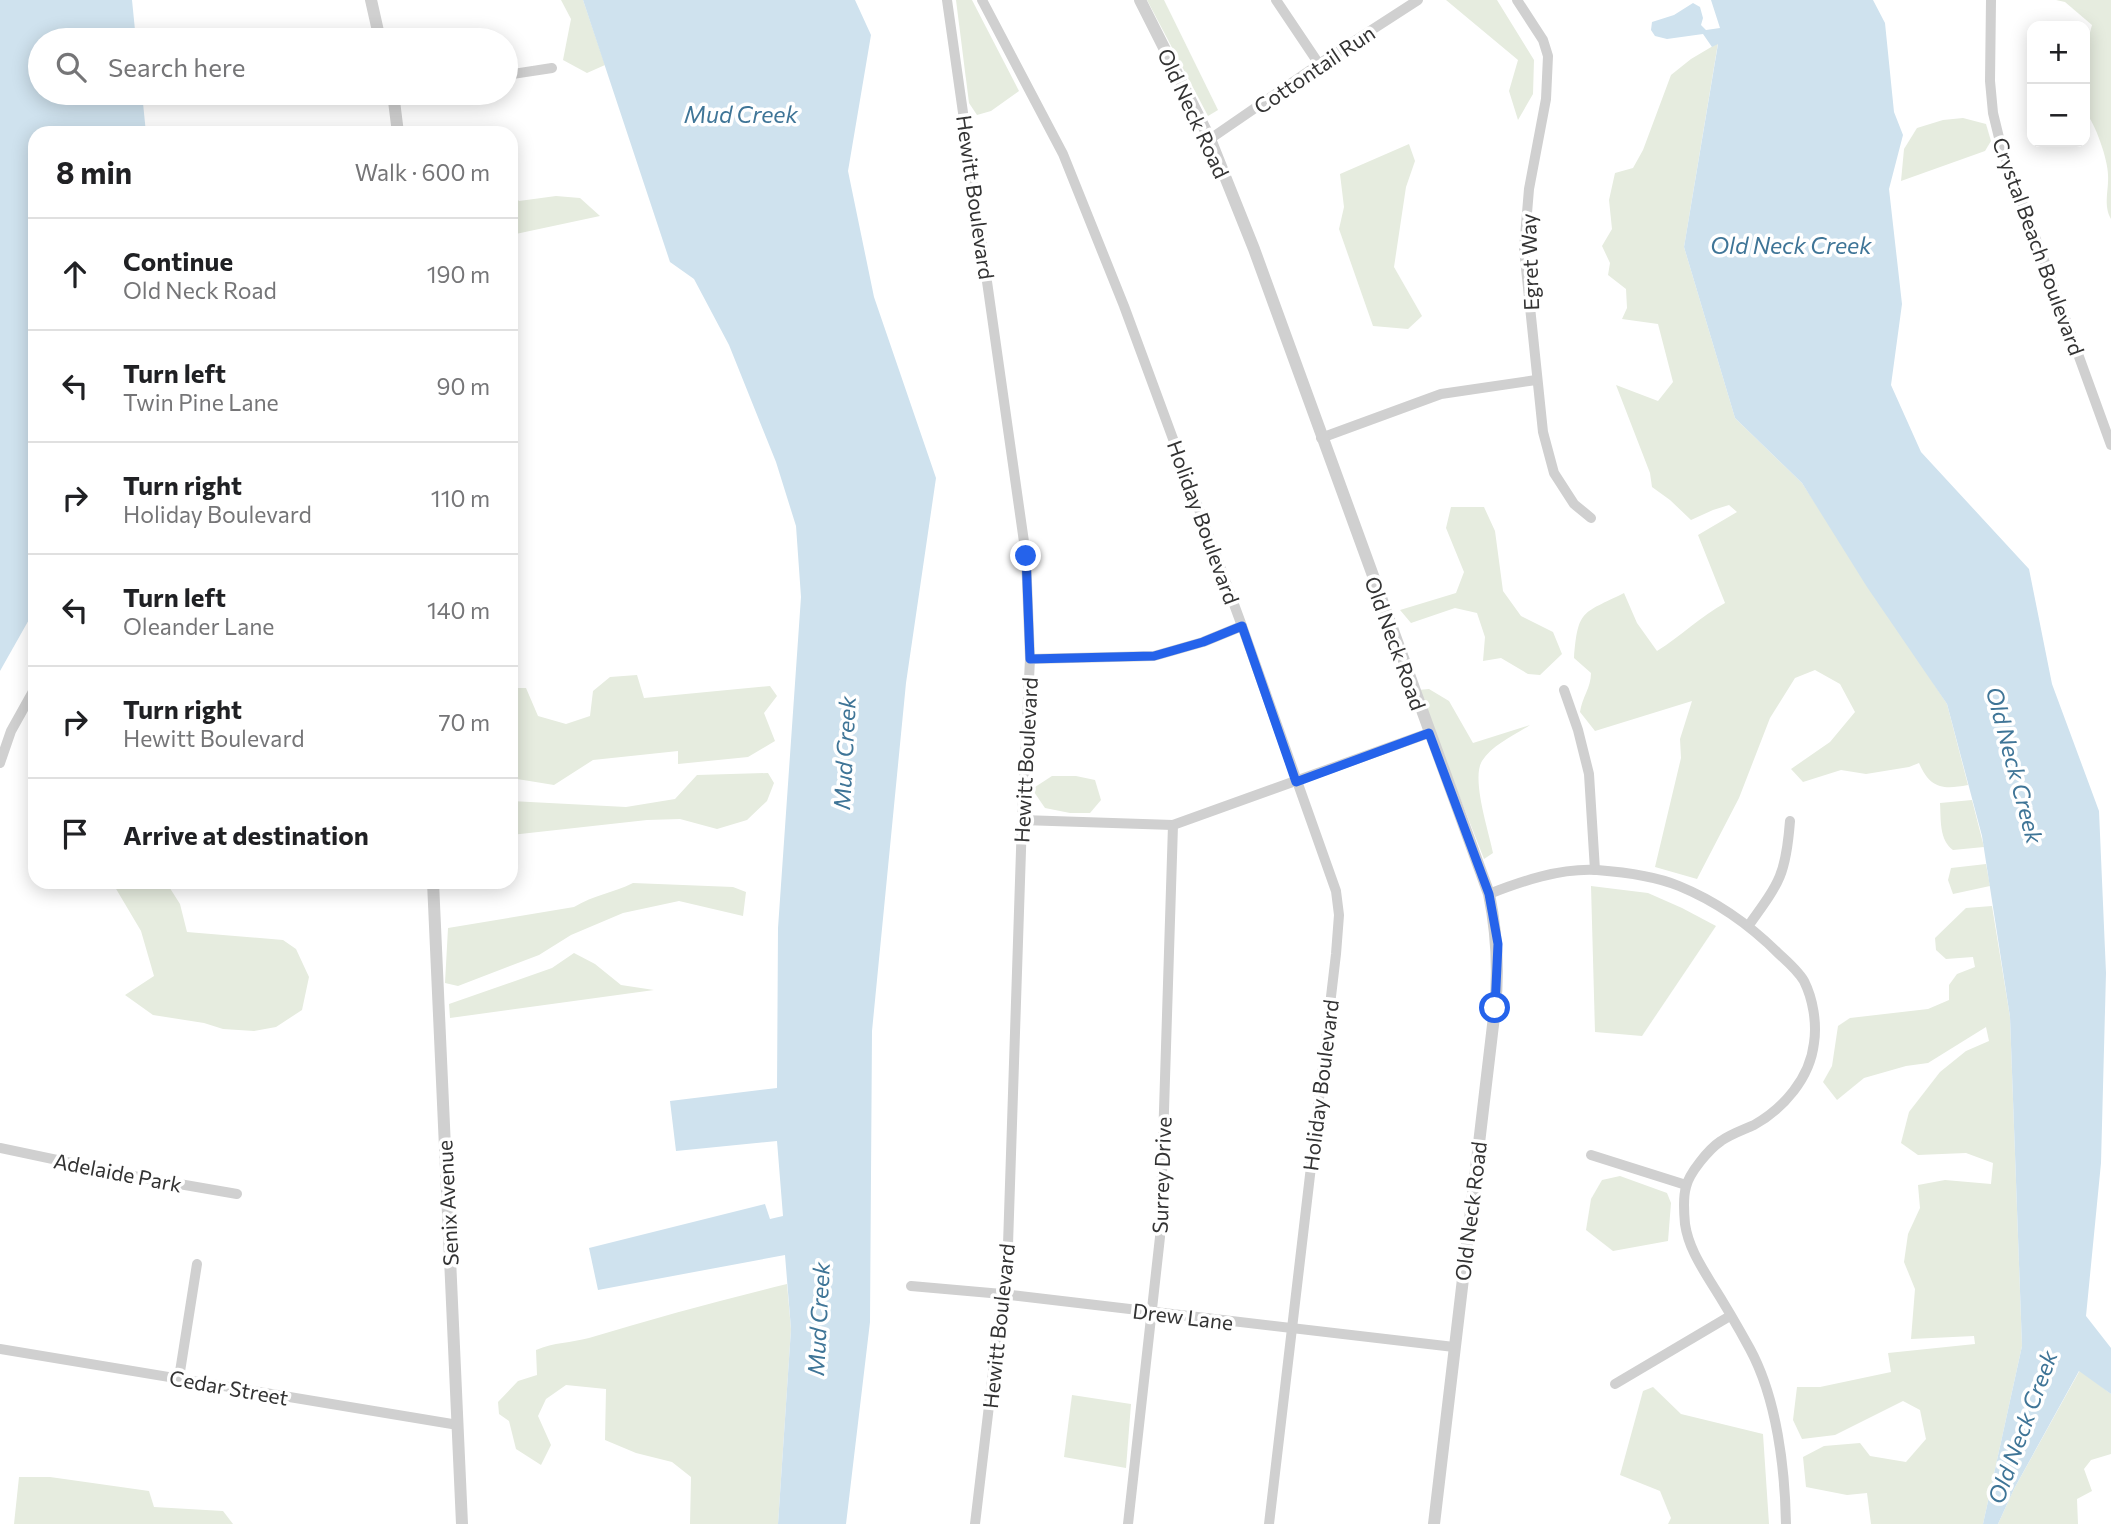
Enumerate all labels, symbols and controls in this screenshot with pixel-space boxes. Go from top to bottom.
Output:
street label: Cottontail Run [1249,19,1379,119]
map controls [2027,21,2090,147]
button: + [2027,21,2090,84]
search box [28,28,518,105]
street label: Old Neck Road [1153,44,1235,182]
icon: search [52,48,90,86]
text: Search here [108,51,246,82]
button: − [2027,84,2090,147]
water label: Mud Creek [684,100,798,128]
street label: Hewitt Boulevard [952,113,1000,281]
street label: Crystal Beach Boulevard [1988,134,2090,358]
text: 8 min [56,153,132,190]
text: Walk · 600 m [355,158,490,186]
street label: Egret Way [1515,213,1543,311]
water label: Old Neck Creek [1710,231,1872,259]
text: Continue [123,245,233,276]
icon: ahead [56,255,94,293]
text: 190 m [427,260,490,288]
text: Old Neck Road [123,276,277,304]
text: Turn left [123,357,226,388]
icon: left [56,367,94,405]
text: 90 m [437,372,490,400]
text: Twin Pine Lane [123,388,279,416]
street label: Holiday Boulevard [1163,437,1245,607]
text: Turn right [123,469,242,500]
icon: right [56,479,94,517]
text: 110 m [431,484,490,512]
text: Holiday Boulevard [123,500,312,528]
route end [1010,540,1041,571]
street label: Old Neck Road [1360,573,1432,713]
text: Turn left [123,581,226,612]
icon: left [56,591,94,629]
text: 140 m [427,596,490,624]
text: Oleander Lane [123,612,275,640]
street label: Hewitt Boulevard [1008,677,1042,843]
water label: Old Neck Creek [1981,683,2050,847]
text: Turn right [123,693,242,724]
water label: Mud Creek [827,695,861,811]
icon: right [56,703,94,741]
text: 70 m [438,708,490,736]
text: Hewitt Boulevard [123,724,304,752]
icon: arrive [56,815,94,853]
text: Arrive at destination [123,819,369,850]
route start [1479,992,1510,1023]
street label: Holiday Boulevard [1297,998,1343,1172]
street label: Surrey Drive [1146,1116,1176,1234]
street label: Senix Avenue [431,1139,463,1267]
street label: Old Neck Road [1449,1140,1491,1282]
street label: Adelaide Park [52,1147,184,1197]
street label: Hewitt Boulevard [977,1242,1019,1410]
water label: Mud Creek [801,1261,835,1377]
street label: Drew Lane [1131,1297,1235,1335]
water label: Old Neck Creek [1981,1346,2063,1508]
street label: Cedar Street [168,1364,290,1410]

